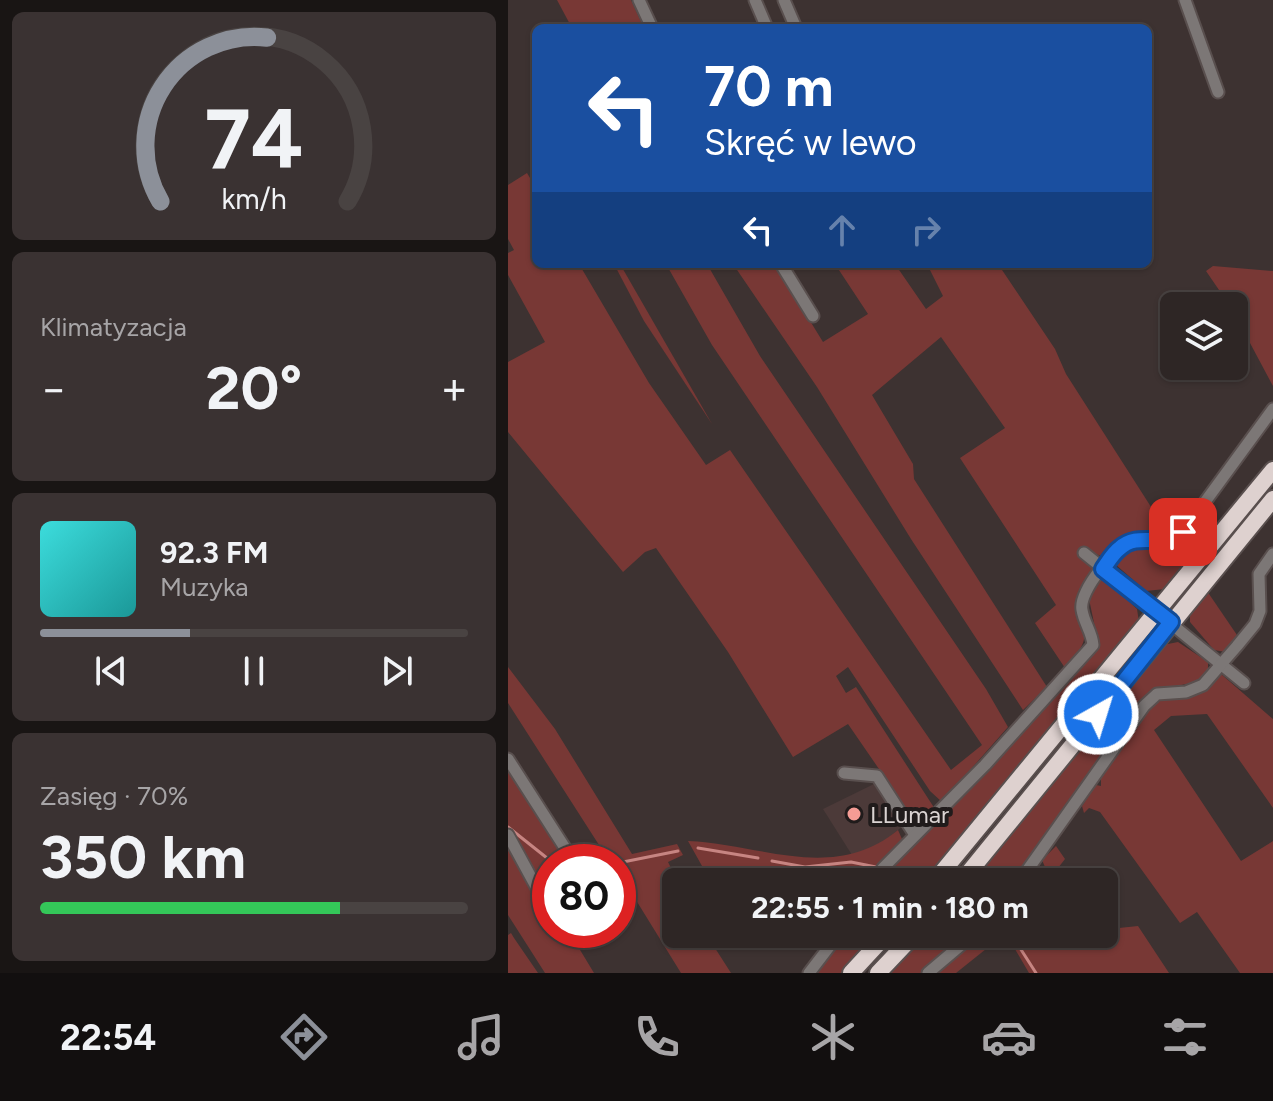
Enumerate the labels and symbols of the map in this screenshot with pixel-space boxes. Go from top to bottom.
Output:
pin [1149,498,1217,566]
position arrow [1056,672,1140,756]
place label: LLumar [870,800,949,829]
marker: LLumar [845,805,863,823]
speed limit sign: 80 [532,844,636,948]

